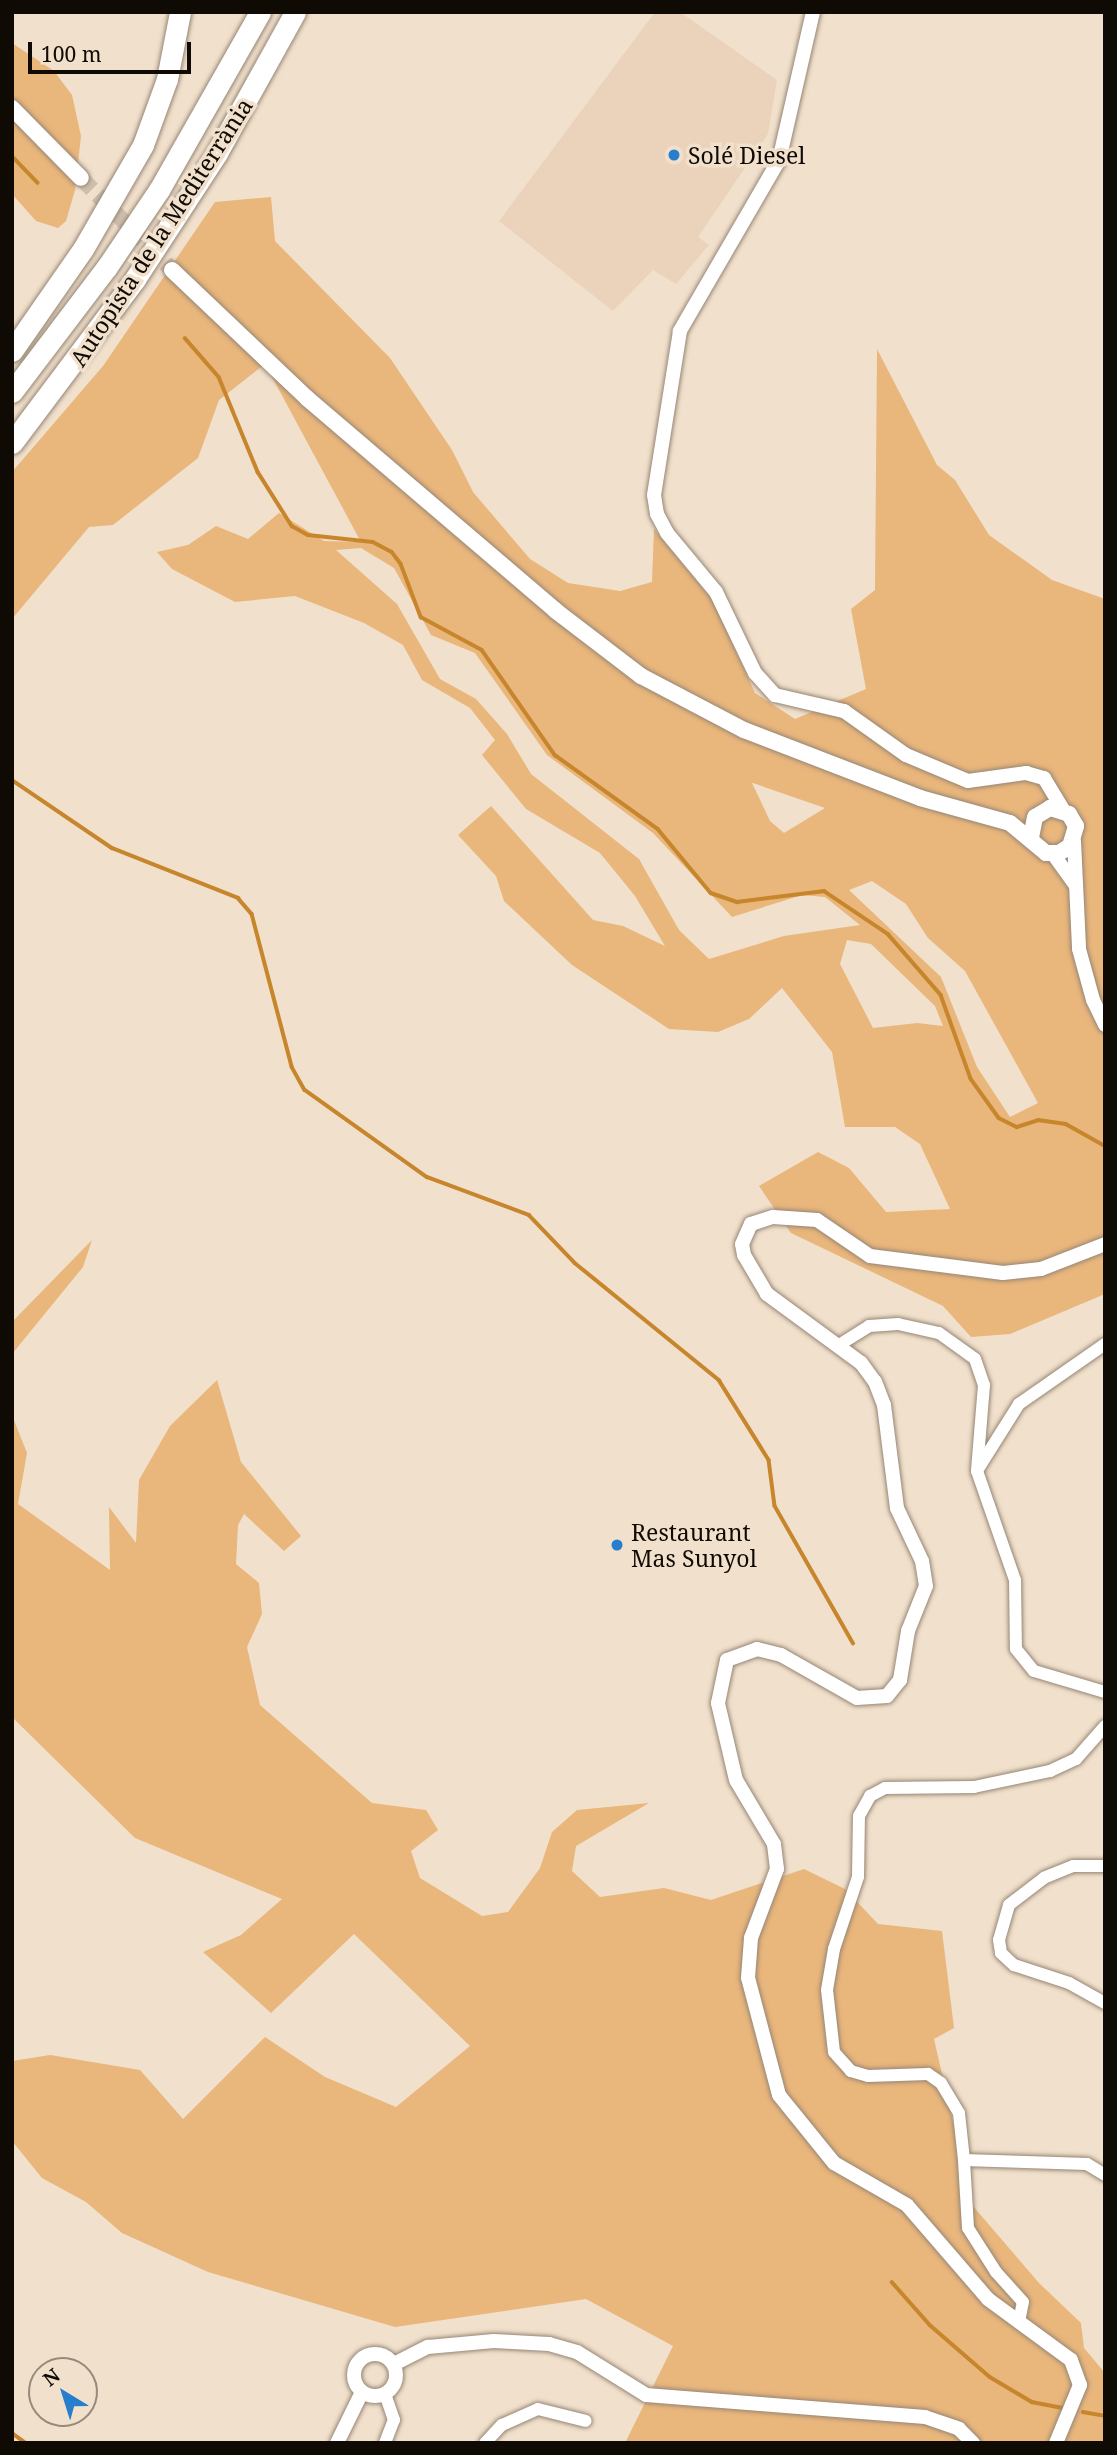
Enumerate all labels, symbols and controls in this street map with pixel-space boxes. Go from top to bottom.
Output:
scale bar [32,28,194,72]
text: 100 m [41,40,102,68]
street label: Autopista de la Mediterrània [64,93,258,371]
place label: Solé Diesel [688,141,805,169]
marker: Solé Diesel [666,147,682,163]
place label: Restaurant Mas Sunyol [631,1518,757,1572]
marker: Restaurant Mas Sunyol [609,1537,625,1553]
north arrow [28,2357,98,2427]
text: N [37,2362,65,2392]

